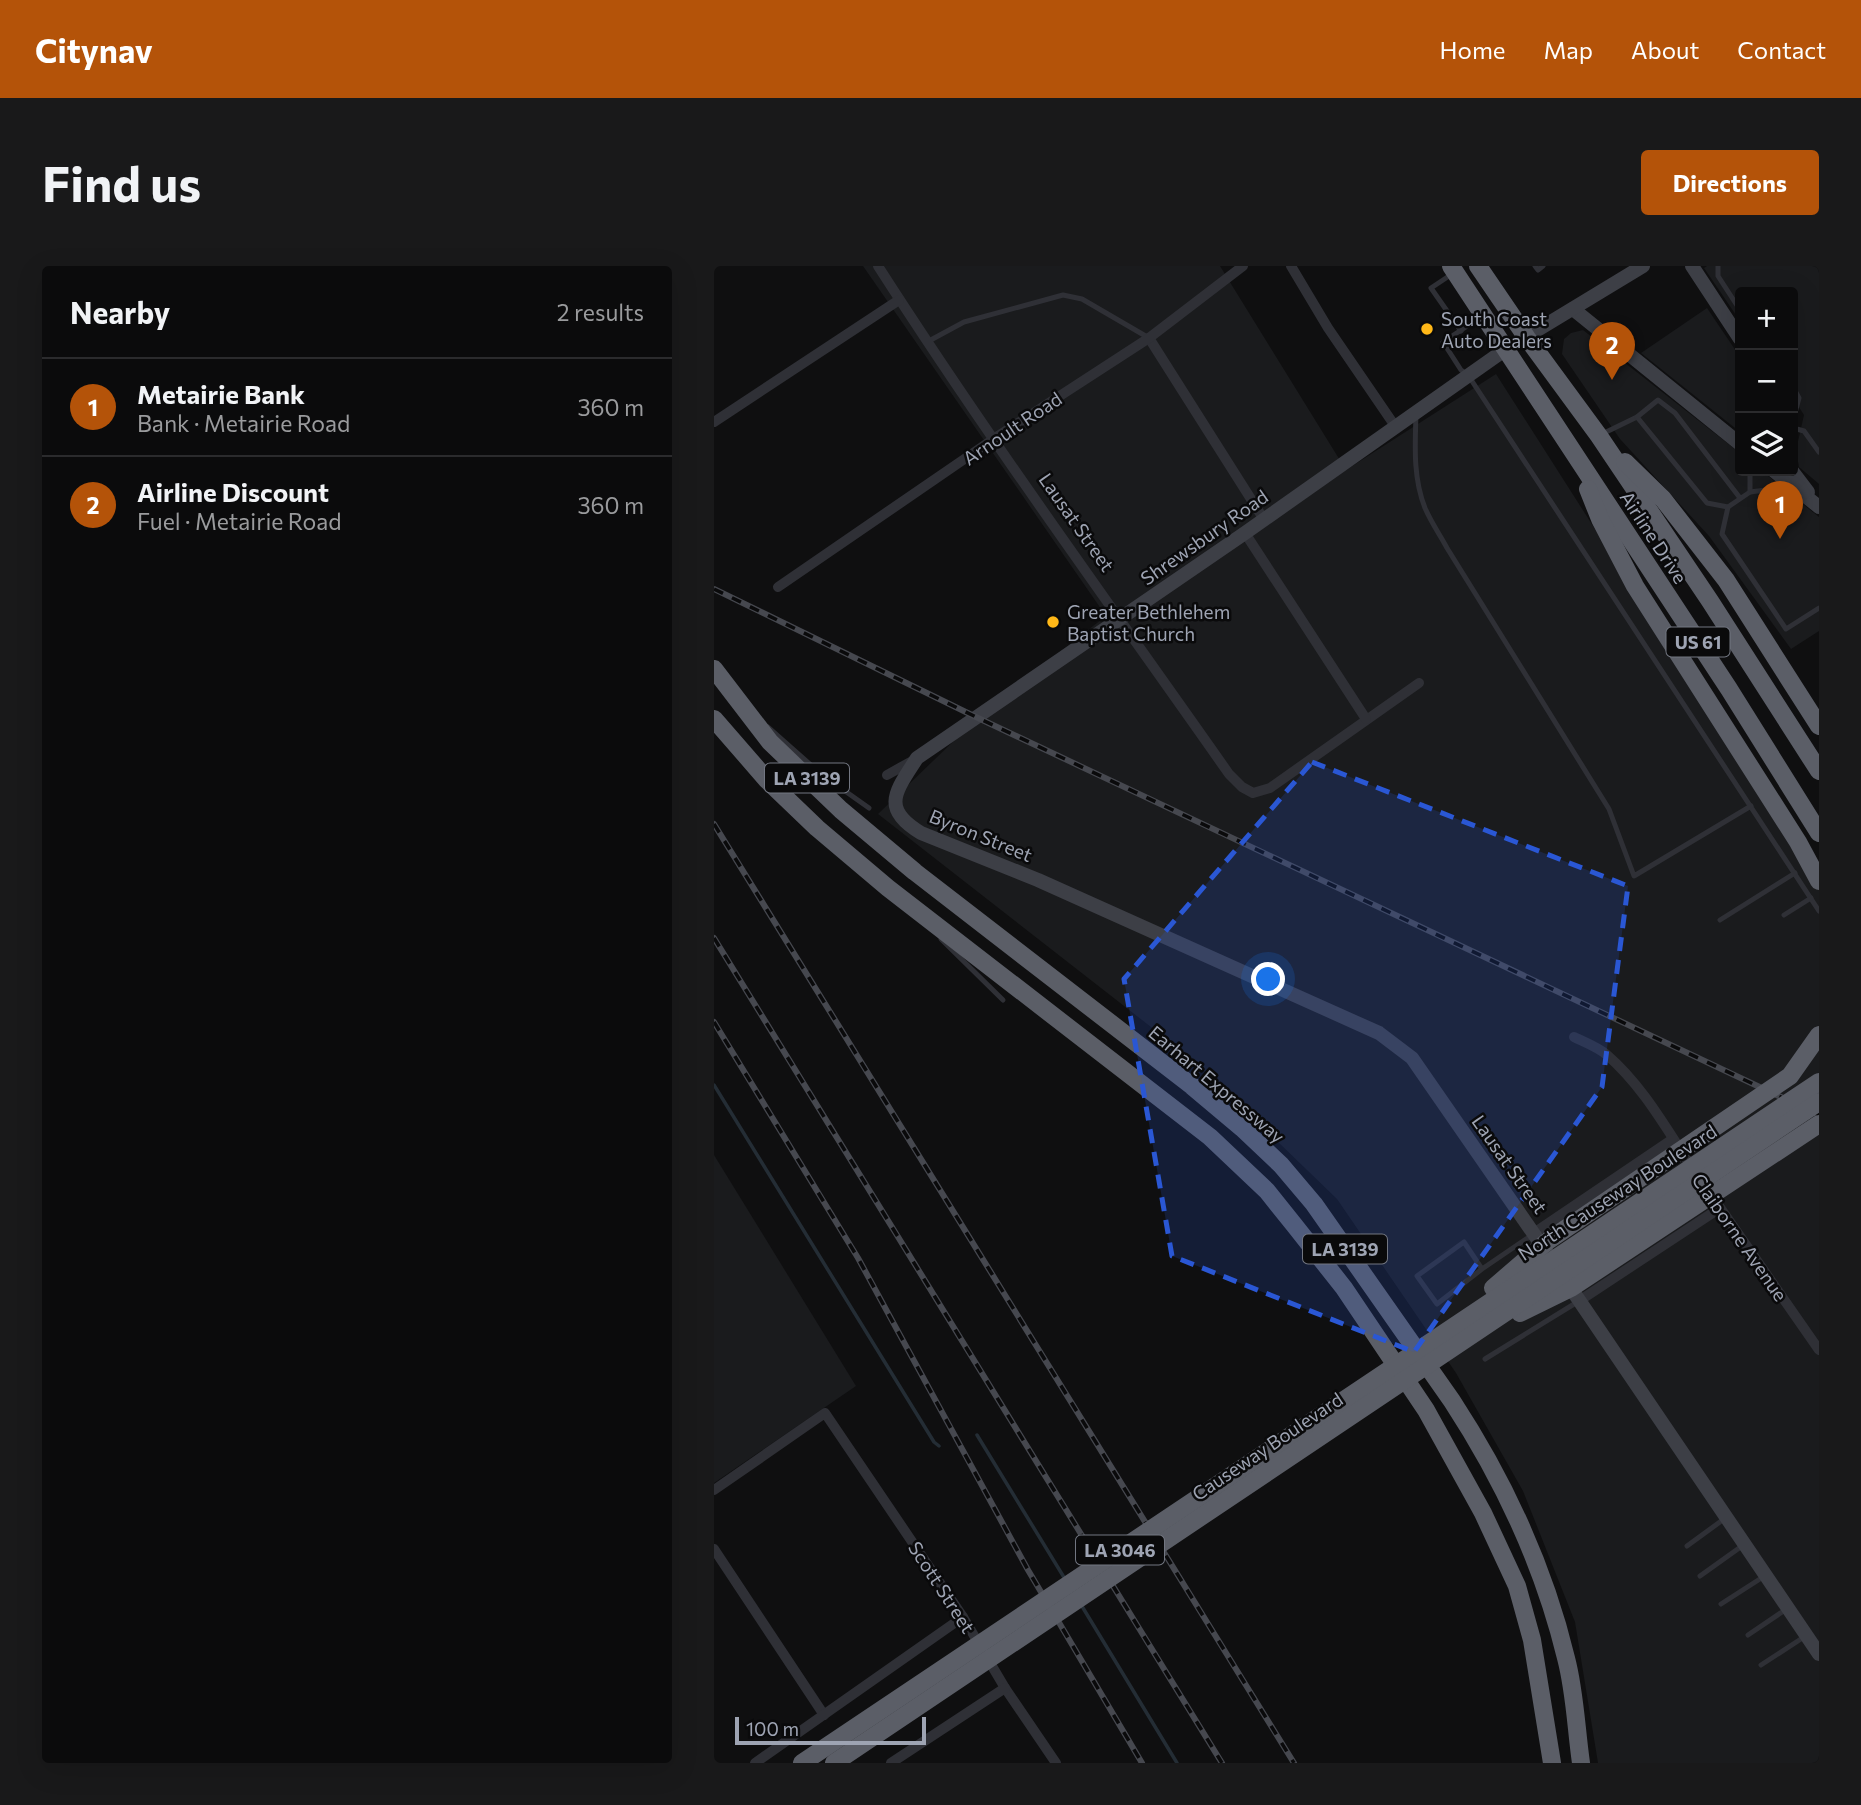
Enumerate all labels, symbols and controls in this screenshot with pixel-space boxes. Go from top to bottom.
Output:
text: Citynav [35,29,153,70]
text: Home [1440,35,1506,64]
text: Map [1544,35,1593,64]
text: About [1631,35,1699,64]
text: Contact [1737,35,1826,64]
button: Directions [1641,150,1819,215]
text: Find us [42,152,201,212]
map controls [1735,287,1798,476]
button: + [1735,287,1798,350]
text: Nearby [70,293,170,330]
text: 2 results [557,298,644,326]
place label: South Coast Auto Dealers [1441,307,1552,352]
marker: South Coast Auto Dealers [1419,321,1435,337]
pin: 2 [1589,322,1635,380]
button: − [1735,350,1798,413]
text: Metairie Bank [137,378,305,409]
street label: Arnoult Road [958,387,1066,469]
text: 1 [88,393,98,421]
text: 360 m [577,393,644,421]
text: Bank · Metairie Road [137,409,350,437]
button: layers [1735,413,1798,476]
street label: Lausat Street [1035,468,1120,576]
text: Airline Discount [137,476,329,507]
pin: 1 [1757,481,1803,539]
street label: Shrewsbury Road [1136,485,1272,589]
street label: Airline Drive [1616,486,1692,588]
text: 2 [86,491,100,519]
text: 360 m [577,491,644,519]
text: Fuel · Metairie Road [137,507,342,535]
place label: Greater Bethlehem Baptist Church [1067,600,1230,645]
marker: Greater Bethlehem Baptist Church [1045,614,1061,630]
road number: US 61 [1667,628,1730,656]
road number: LA 3139 [765,764,849,792]
street label: Byron Street [926,804,1036,866]
your location [1251,962,1285,996]
street label: Earhart Expressway [1144,1020,1290,1148]
street label: Lausat Street [1468,1110,1553,1218]
street label: North Causeway Boulevard [1513,1119,1721,1265]
street label: Claiborne Avenue [1687,1169,1793,1305]
road number: LA 3139 [1303,1234,1387,1264]
street label: Causeway Boulevard [1187,1387,1347,1505]
road number: LA 3046 [1076,1535,1164,1564]
street label: Scott Street [904,1537,980,1637]
scale bar [735,1714,926,1746]
text: 100 m [746,1717,799,1740]

